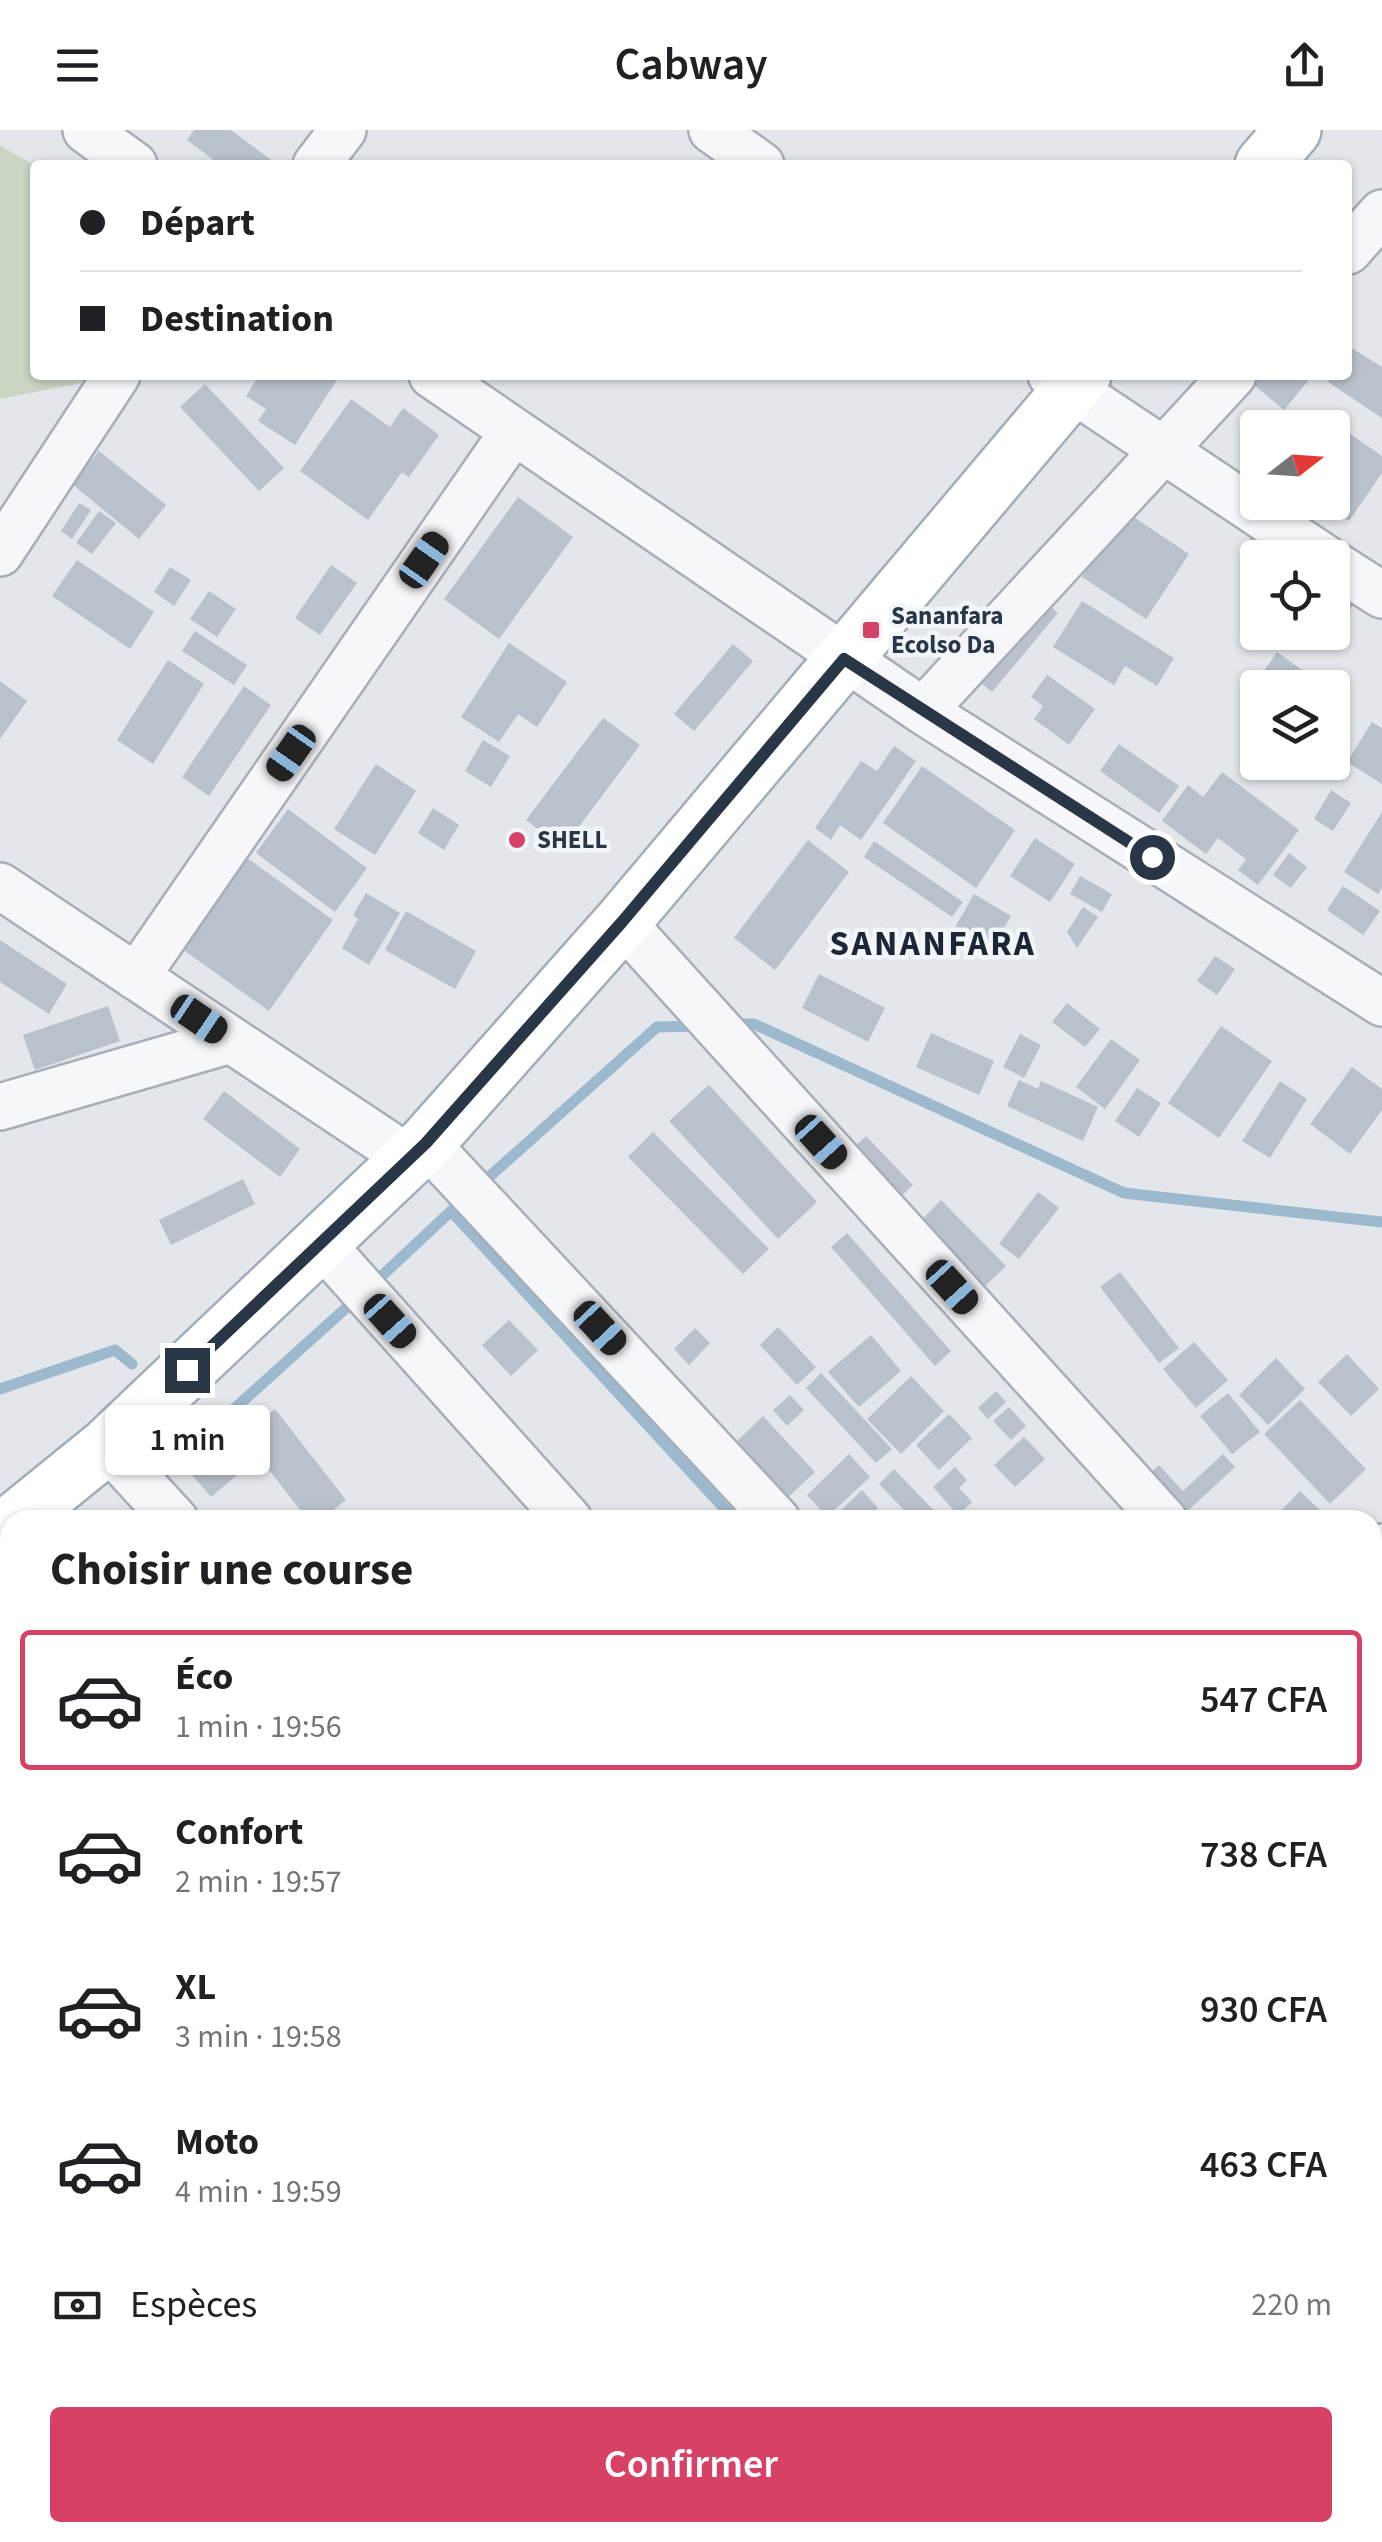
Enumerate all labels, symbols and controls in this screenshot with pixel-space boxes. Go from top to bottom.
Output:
text: Cabway [615,33,767,97]
icon: menu [50,38,105,93]
icon: share [1277,38,1332,93]
text: Départ [140,196,255,250]
text: Destination [140,292,334,346]
north arrow [1240,410,1350,520]
map controls [1240,410,1350,780]
car [395,527,453,593]
button: locate [1240,540,1350,650]
place label: Sananfara Ecolso Da [891,598,1003,663]
marker: Sananfara Ecolso Da [860,619,882,641]
button: layers [1240,670,1350,780]
car [262,720,320,786]
place label: SHELL [537,822,607,858]
marker: SHELL [506,829,528,851]
route start [1130,835,1175,880]
district label: SANANFARA [830,919,1036,969]
car [166,990,232,1048]
car [790,1110,852,1174]
car [921,1255,983,1319]
car [359,1289,421,1353]
car [569,1296,631,1360]
route end [165,1348,210,1393]
callout: 1 min [104,1405,270,1475]
text: 1 min [149,1417,226,1463]
text: Choisir une course [50,1538,413,1602]
text: Éco [175,1650,233,1704]
icon: car [55,1655,145,1745]
text: 547 CFA [1200,1673,1327,1727]
text: 1 min · 19:56 [175,1704,342,1750]
text: Confort [175,1805,303,1859]
icon: car [55,1810,145,1900]
text: 738 CFA [1200,1828,1327,1882]
text: 2 min · 19:57 [175,1859,342,1905]
text: XL [175,1960,216,2014]
icon: car [55,1965,145,2055]
text: 930 CFA [1200,1983,1327,2037]
text: 3 min · 19:58 [175,2014,342,2060]
text: Moto [175,2115,259,2169]
icon: car [55,2120,145,2210]
text: 463 CFA [1200,2138,1327,2192]
text: 4 min · 19:59 [175,2169,342,2215]
icon: cash [50,2278,105,2333]
text: Espèces [130,2278,257,2332]
text: 220 m [1251,2282,1332,2328]
button: Confirmer [50,2407,1332,2522]

